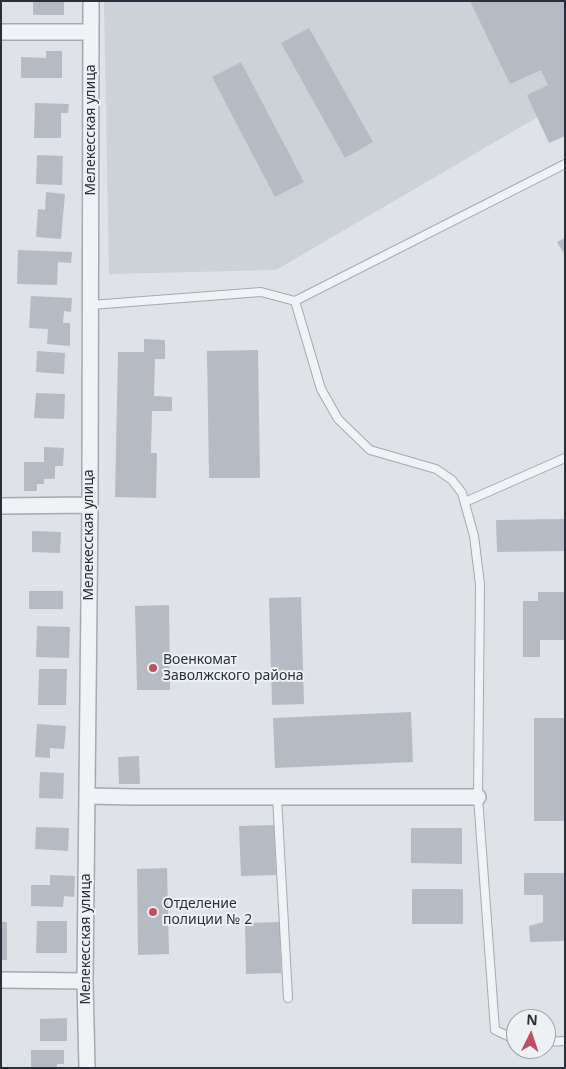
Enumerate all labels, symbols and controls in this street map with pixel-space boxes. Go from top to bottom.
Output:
street label: Мелекесская улица [83,64,99,196]
street label: Мелекесская улица [81,469,97,601]
place label: Военкомат Заволжского района [163,652,304,684]
marker: Военкомат Заволжского района [147,662,159,674]
street label: Мелекесская улица [78,873,94,1005]
place label: Отделение полиции № 2 [163,896,252,929]
marker: Отделение полиции № 2 [147,906,159,918]
north arrow [506,1009,556,1059]
text: N [526,1010,538,1029]

